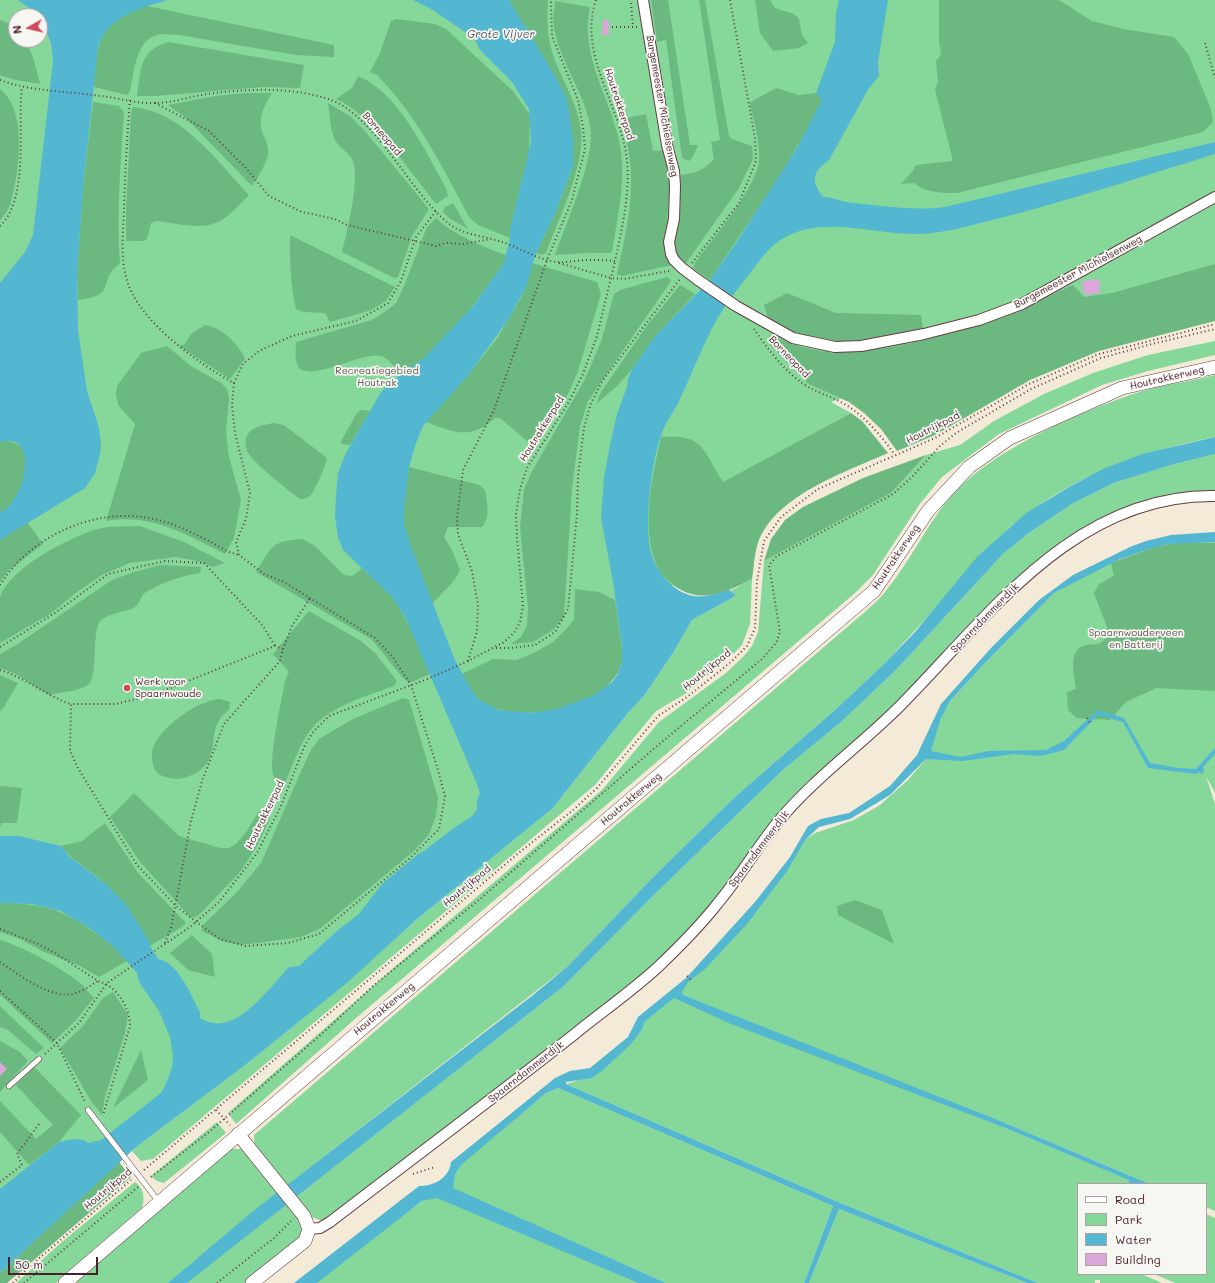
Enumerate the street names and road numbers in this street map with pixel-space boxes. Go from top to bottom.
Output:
street label: Burgemeester Michielsenweg [644,34,680,178]
street label: Houtrakkerpad [602,67,636,141]
street label: Borneopad [360,110,404,158]
street label: Burgemeester Michielsenweg [1012,233,1144,311]
street label: Borneopad [766,334,812,380]
street label: Houtrakkerweg [1129,364,1205,392]
street label: Houtrakkerpad [517,394,567,464]
street label: Houtrijkpad [904,409,962,447]
street label: Houtrakkerweg [870,522,922,592]
street label: Spaarndammerdijk [949,581,1021,655]
street label: Houtrijkpad [681,647,733,693]
street label: Houtrakkerweg [598,770,664,828]
street label: Houtrakkerpad [243,779,287,851]
street label: Spaarndammerdijk [726,808,792,890]
street label: Houtrijkpad [441,863,493,909]
street label: Houtrakkerweg [351,980,417,1038]
street label: Spaarndammerdijk [486,1039,566,1105]
street label: Houtrijkpad [82,1166,134,1212]

